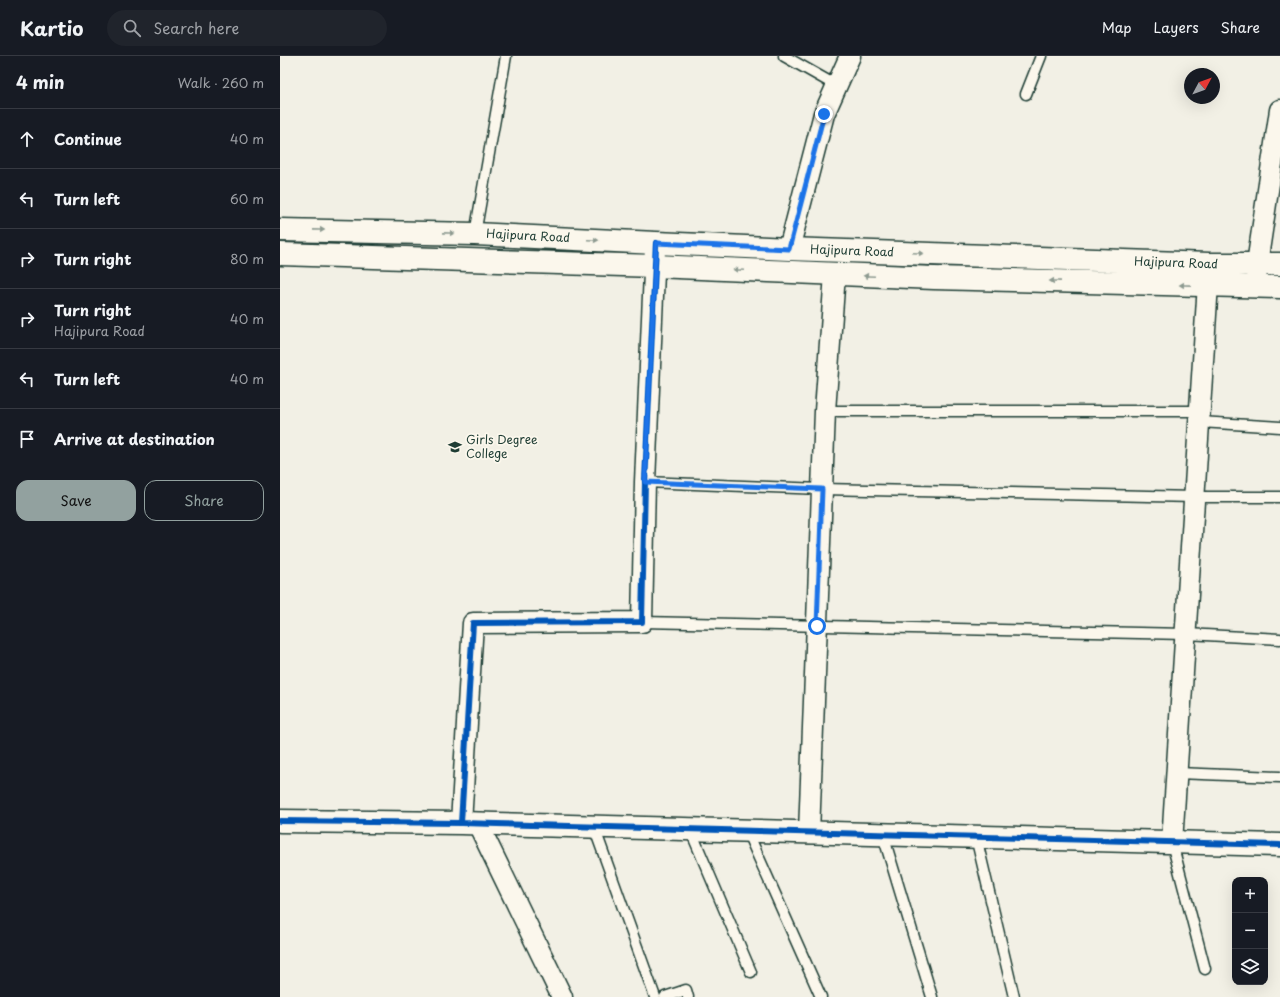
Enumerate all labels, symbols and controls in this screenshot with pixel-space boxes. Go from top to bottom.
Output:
search box [107,10,387,46]
text: Kartio [20,14,83,42]
text: Search here [153,16,239,39]
icon: search [121,17,143,39]
text: Map [1102,17,1132,38]
text: Layers [1154,17,1199,38]
text: Share [1221,17,1260,38]
north arrow [1184,68,1220,104]
text: 4 min [16,69,64,95]
text: Walk · 260 m [178,73,264,92]
route end [815,105,833,123]
text: Continue [54,127,122,150]
icon: ahead [16,128,38,150]
text: 40 m [230,129,264,148]
text: Turn left [54,187,120,210]
icon: left [16,188,38,210]
text: 60 m [230,189,264,208]
street label: Hajipura Road [486,224,571,246]
one-way arrow [313,227,325,234]
one-way arrow [443,230,456,236]
one-way arrow [587,236,599,243]
street label: Hajipura Road [810,240,895,260]
text: Turn right [54,247,131,270]
icon: right [16,248,38,270]
text: 80 m [230,249,264,268]
one-way arrow [912,250,925,257]
street label: Hajipura Road [1134,252,1219,272]
one-way arrow [733,266,745,273]
one-way arrow [863,272,875,279]
one-way arrow [1049,278,1061,285]
one-way arrow [1178,282,1191,288]
text: Turn right [54,298,131,321]
icon: right [16,308,38,330]
text: 40 m [230,309,264,328]
text: Hajipura Road [54,321,145,340]
text: Turn left [54,367,120,390]
icon: left [16,368,38,390]
text: 40 m [230,369,264,388]
text: Arrive at destination [54,427,215,450]
icon: arrive [16,428,38,450]
place label: Girls Degree College [466,430,538,462]
school or university icon: Girls Degree College [447,439,463,455]
button: Save [16,480,136,521]
button: Share [144,480,264,521]
route start [808,617,826,635]
map controls [1232,877,1268,985]
button: + [1232,877,1268,913]
button: − [1232,913,1268,949]
button: layers [1232,949,1268,985]

